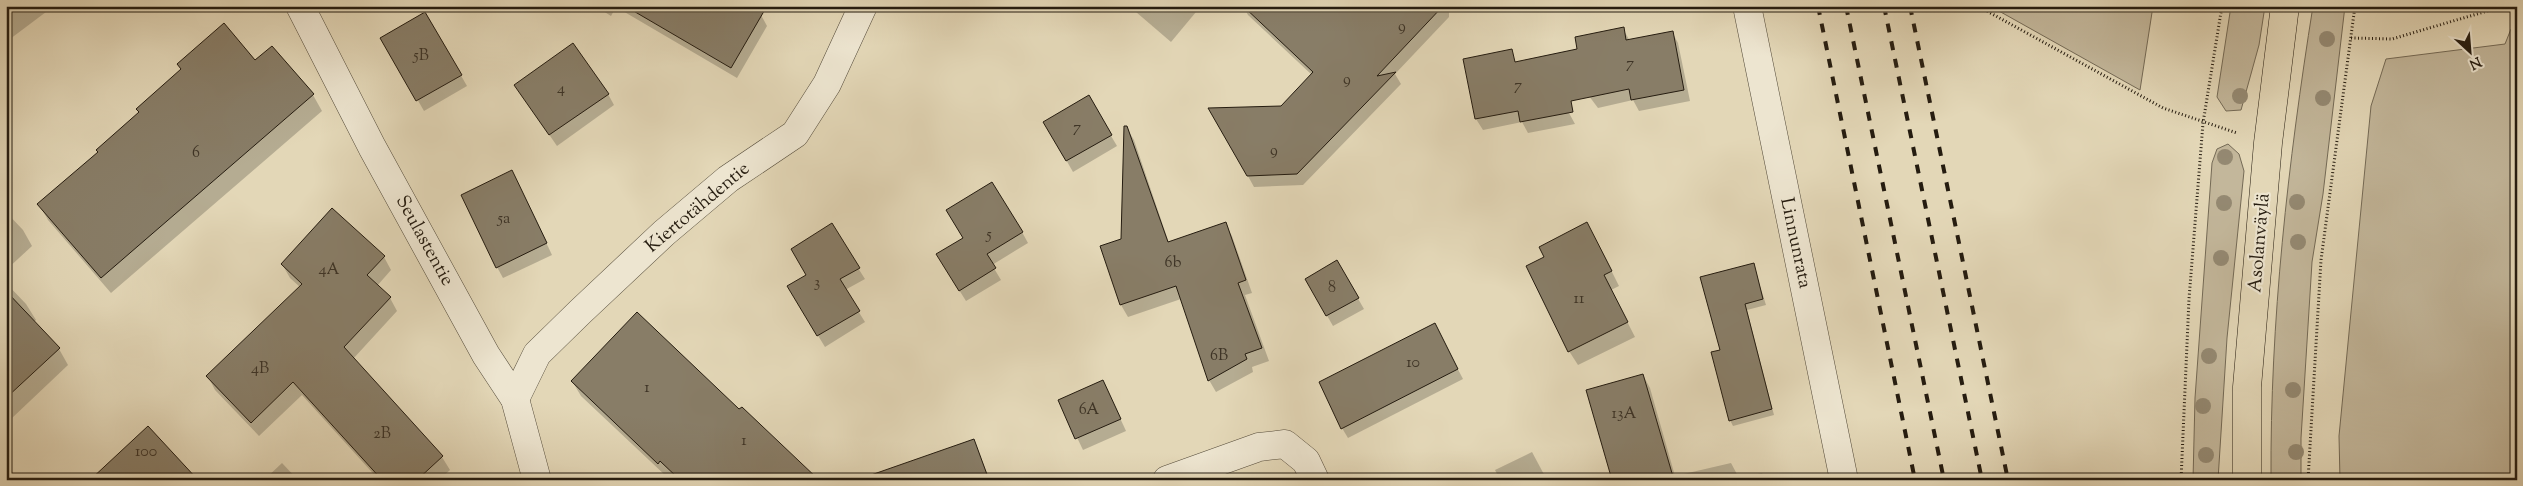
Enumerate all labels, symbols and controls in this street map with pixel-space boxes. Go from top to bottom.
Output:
house number: 9 [1398,16,1406,39]
north arrow [2446,28,2496,78]
house number: 5B [412,45,429,68]
text: N [2465,50,2484,73]
house number: 7 [1626,53,1634,76]
house number: 9 [1343,69,1351,92]
house number: 7 [1514,75,1522,98]
house number: 4 [557,78,565,101]
house number: 7 [1073,117,1081,140]
house number: 9 [1270,140,1278,163]
house number: 6 [192,142,200,165]
street label: Kiertotähdentie [640,156,756,260]
street label: Seulastentie [388,191,460,291]
street label: Asolanväylä [2242,192,2278,294]
street label: Linnunrata [1772,195,1818,291]
house number: 5a [497,208,511,231]
house number: 5 [985,224,992,247]
house number: 6b [1165,252,1182,275]
house number: 4A [318,259,340,282]
house number: 3 [814,272,820,295]
house number: 8 [1328,277,1336,300]
house number: 11 [1574,288,1585,311]
house number: 6B [1210,345,1228,368]
house number: 10 [1406,352,1420,375]
house number: 4B [251,358,269,381]
house number: 1 [644,377,650,400]
house number: 6A [1079,399,1099,422]
house number: 13A [1612,403,1636,426]
house number: 2B [373,423,391,446]
house number: 1 [741,430,747,453]
house number: 100 [135,441,157,464]

